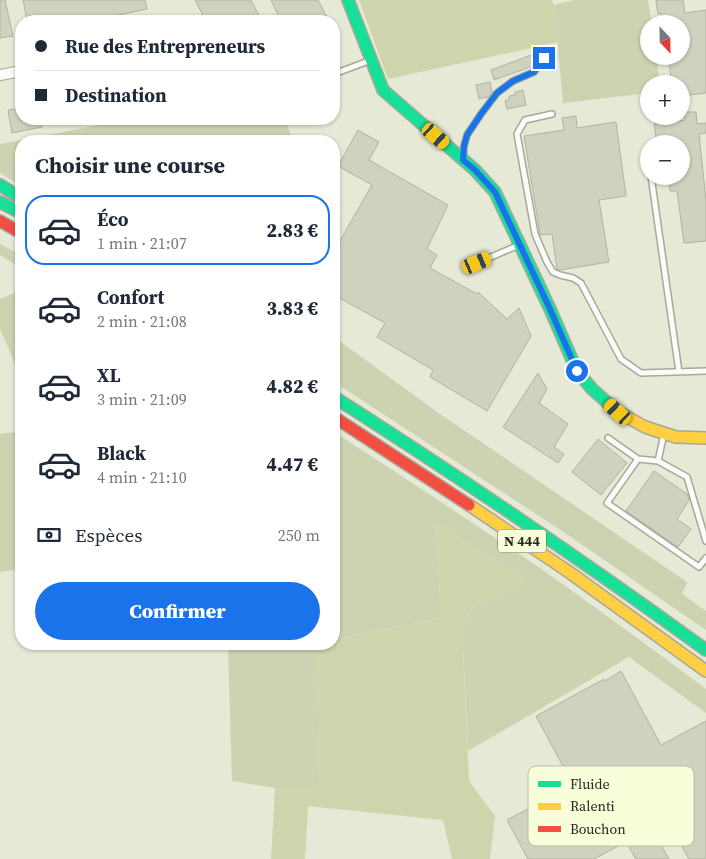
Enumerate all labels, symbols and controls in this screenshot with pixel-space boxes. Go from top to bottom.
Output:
north arrow [640,15,690,65]
map controls [640,15,690,185]
text: Rue des Entrepreneurs [65,33,265,59]
route end [533,47,555,69]
button: + [640,75,690,125]
text: Destination [65,82,167,108]
car [419,120,452,152]
button: − [640,135,690,185]
text: Choisir une course [35,150,225,180]
text: Éco [97,206,129,232]
icon: car [37,208,82,253]
text: 2.83 € [266,217,318,243]
text: 1 min · 21:07 [97,232,187,254]
car [460,250,493,276]
text: Confort [97,284,164,310]
icon: car [37,286,82,331]
text: 3.83 € [266,295,318,321]
text: 2 min · 21:08 [97,310,187,332]
route start [566,360,588,382]
text: XL [97,362,120,388]
icon: car [37,364,82,409]
text: 4.82 € [266,373,318,399]
text: 3 min · 21:09 [97,388,187,410]
car [601,396,634,428]
text: Black [97,440,146,466]
icon: car [37,442,82,487]
text: 4.47 € [266,451,318,477]
text: 4 min · 21:10 [97,466,187,488]
icon: cash [35,521,63,549]
text: Espèces [75,522,143,548]
text: 250 m [278,524,320,546]
road number: N 444 [498,530,546,552]
button: Confirmer [35,582,320,640]
legend [528,766,694,846]
text: Fluide [570,774,610,794]
text: Ralenti [570,796,615,816]
text: Bouchon [570,819,626,839]

